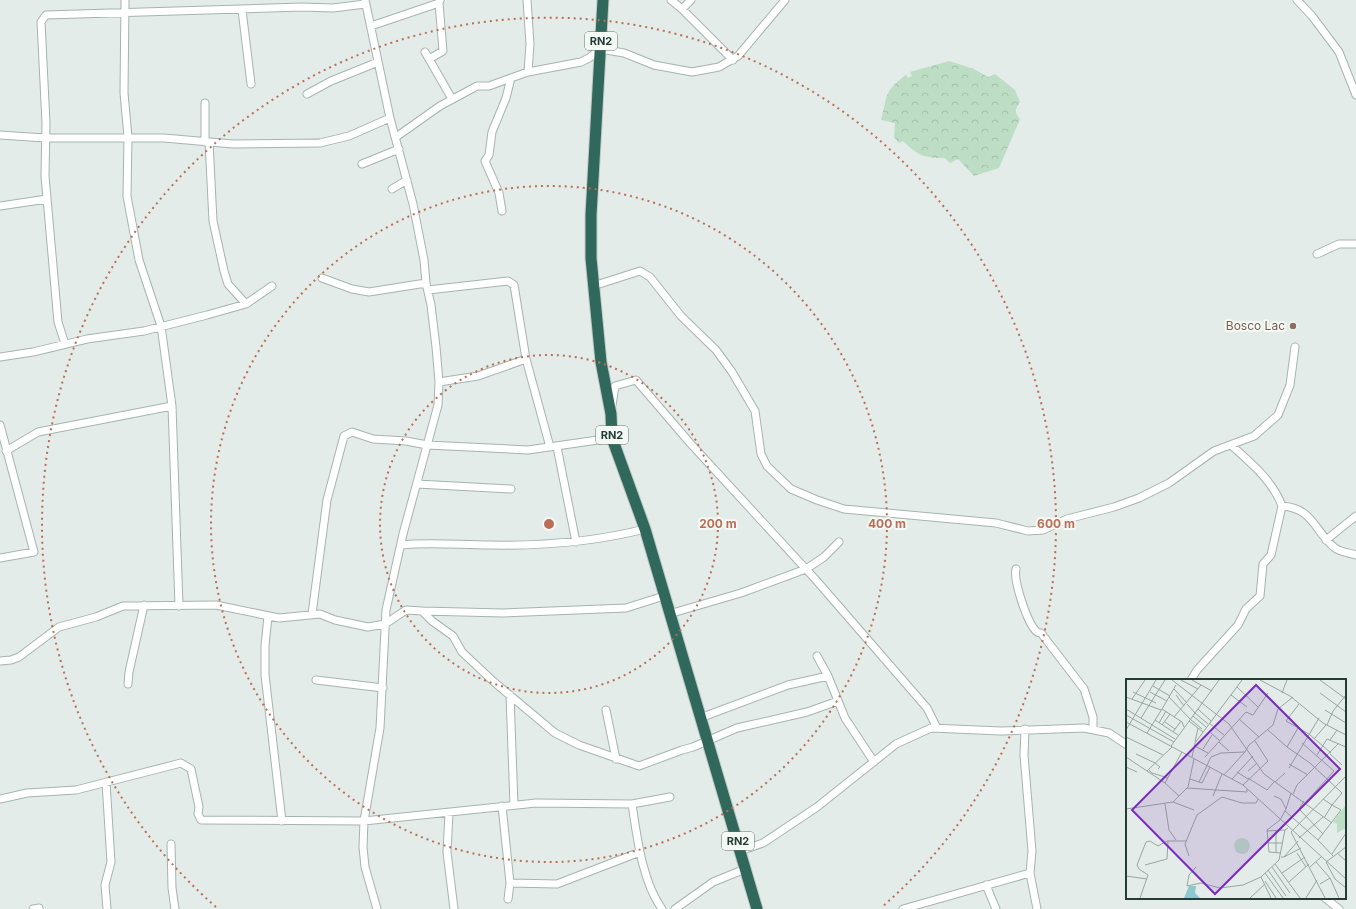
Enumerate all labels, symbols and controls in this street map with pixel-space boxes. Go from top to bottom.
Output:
road number: RN2 [585,32,617,50]
place label: Bosco Lac [1226,318,1285,333]
marker: Bosco Lac [1288,321,1298,331]
road number: RN2 [596,426,628,444]
text: 200 m [699,516,737,531]
text: 400 m [868,516,906,531]
text: 600 m [1037,516,1075,531]
centre of rings [542,517,556,531]
inset map [1126,679,1346,899]
road number: RN2 [722,832,754,850]

